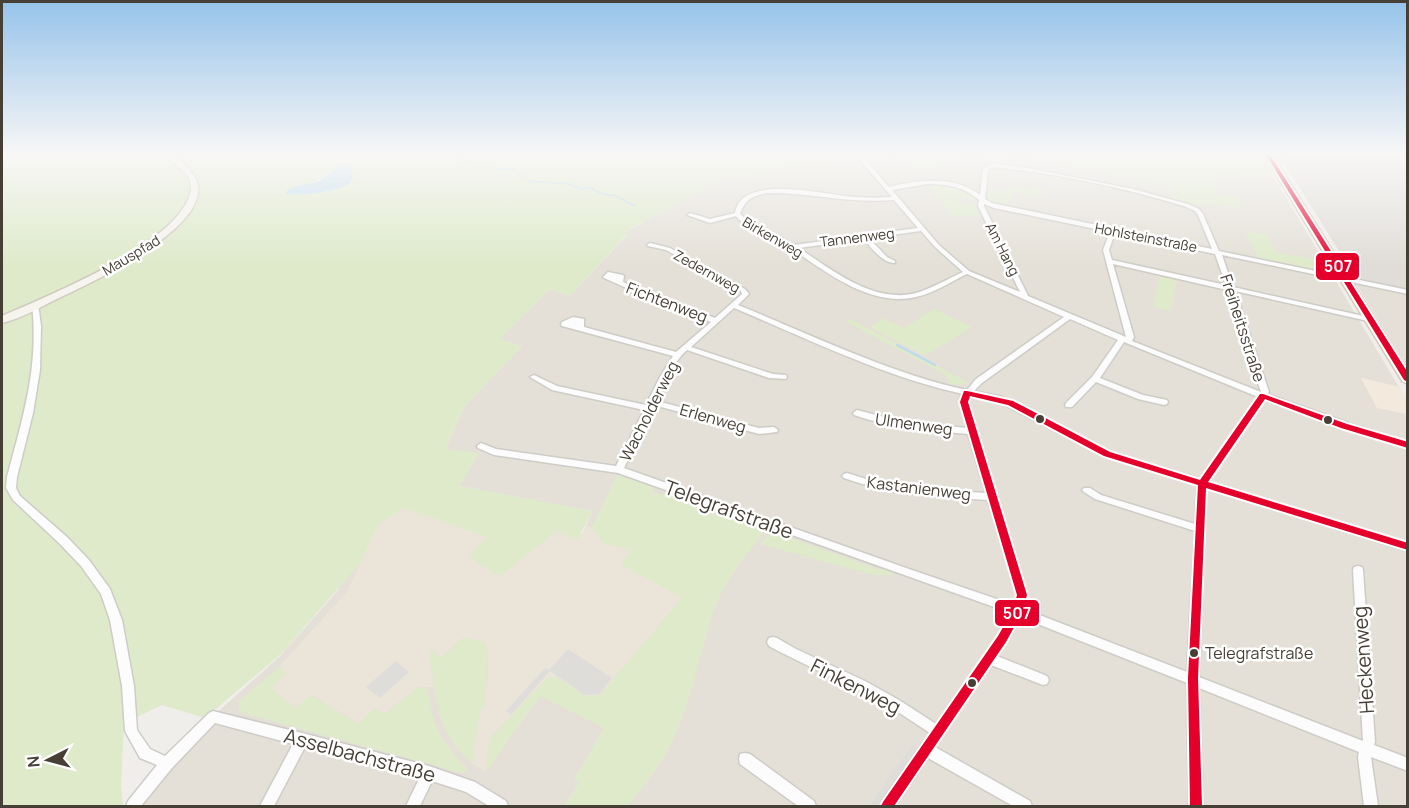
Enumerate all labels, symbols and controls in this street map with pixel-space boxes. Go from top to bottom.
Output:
street label: Birkenweg [739,212,807,262]
street label: Hohlsteinstraße [1093,218,1199,256]
street label: Am Hang [981,219,1025,279]
street label: Tannenweg [819,223,895,251]
street label: Mauspfad [99,230,163,280]
street label: Zedernweg [670,245,744,297]
line badge: 507 [1315,252,1360,281]
text: 507 [1324,255,1352,277]
street label: Freiheitsstraße [1215,271,1271,385]
street label: Fichtenweg [623,276,711,328]
street label: Wacholderweg [614,357,684,465]
street label: Erlenweg [677,398,749,438]
street label: Ulmenweg [874,408,954,440]
unlabelled marker [1034,413,1046,425]
unlabelled marker [1322,414,1334,426]
street label: Kastanienweg [866,471,972,505]
street label: Telegrafstraße [661,473,797,545]
line badge: 507 [994,599,1040,627]
text: 507 [1003,602,1031,624]
street label: Heckenweg [1346,605,1380,715]
place label: Telegrafstraße [1205,642,1313,664]
marker: Telegrafstraße [1188,647,1200,659]
street label: Finkenweg [806,652,906,720]
unlabelled marker [966,677,978,689]
street label: Asselbachstraße [281,722,439,788]
north arrow [18,730,78,790]
text: N [22,755,45,768]

